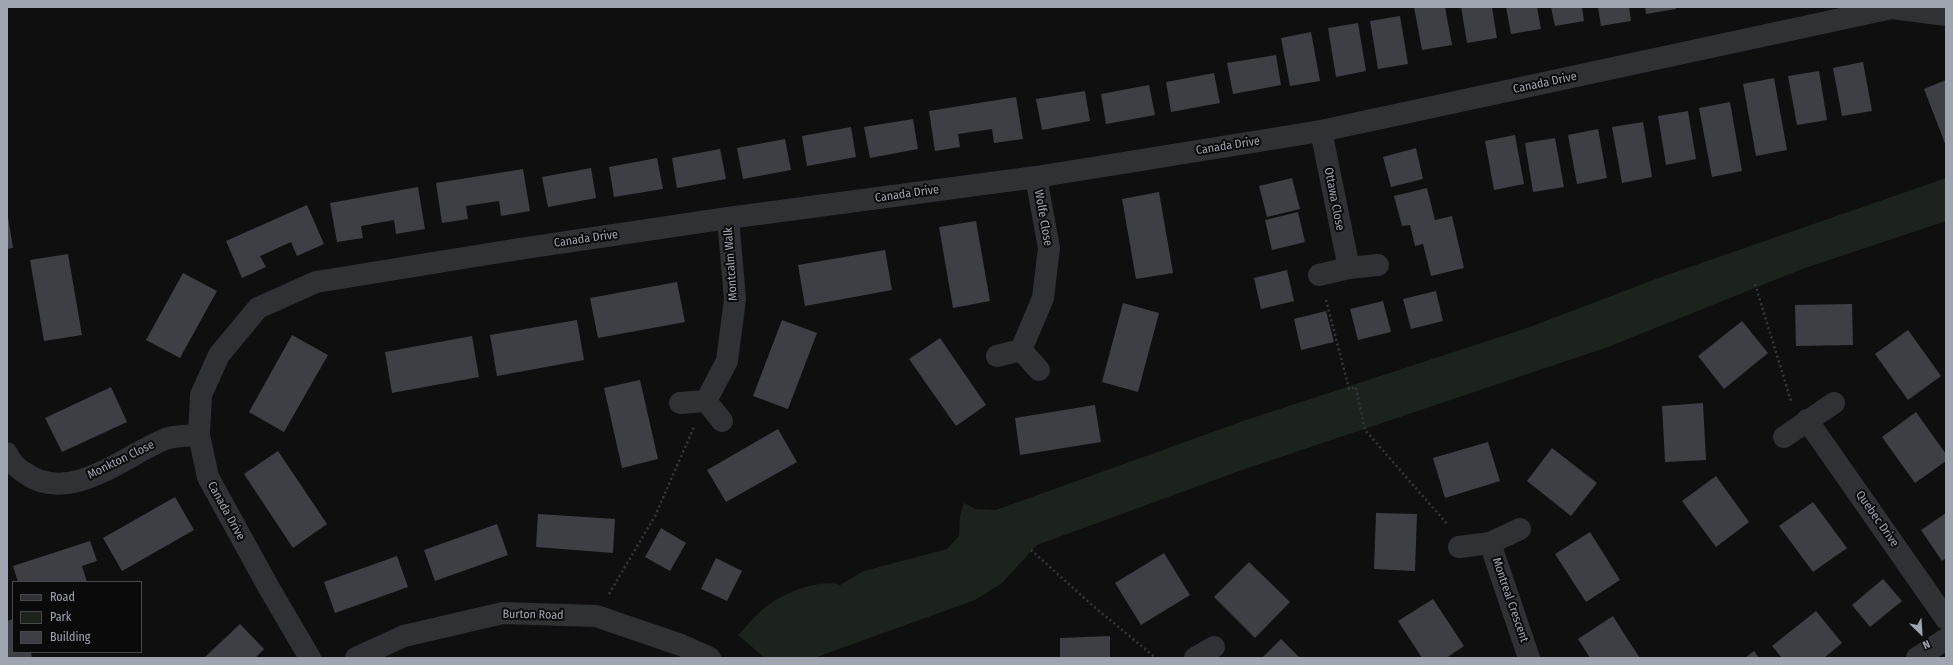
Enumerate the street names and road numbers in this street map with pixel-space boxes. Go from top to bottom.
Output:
street label: Canada Drive [1512,69,1578,97]
street label: Canada Drive [1195,134,1261,158]
street label: Ottawa Close [1321,166,1347,232]
street label: Canada Drive [874,182,940,206]
street label: Wolfe Close [1031,189,1055,247]
street label: Canada Drive [553,227,619,251]
street label: Montcalm Walk [721,227,741,301]
street label: Monkton Close [85,438,157,482]
street label: Canada Drive [204,479,248,543]
street label: Quebec Drive [1852,488,1902,550]
street label: Montreal Crescent [1489,556,1531,644]
street label: Burton Road [502,607,564,623]

